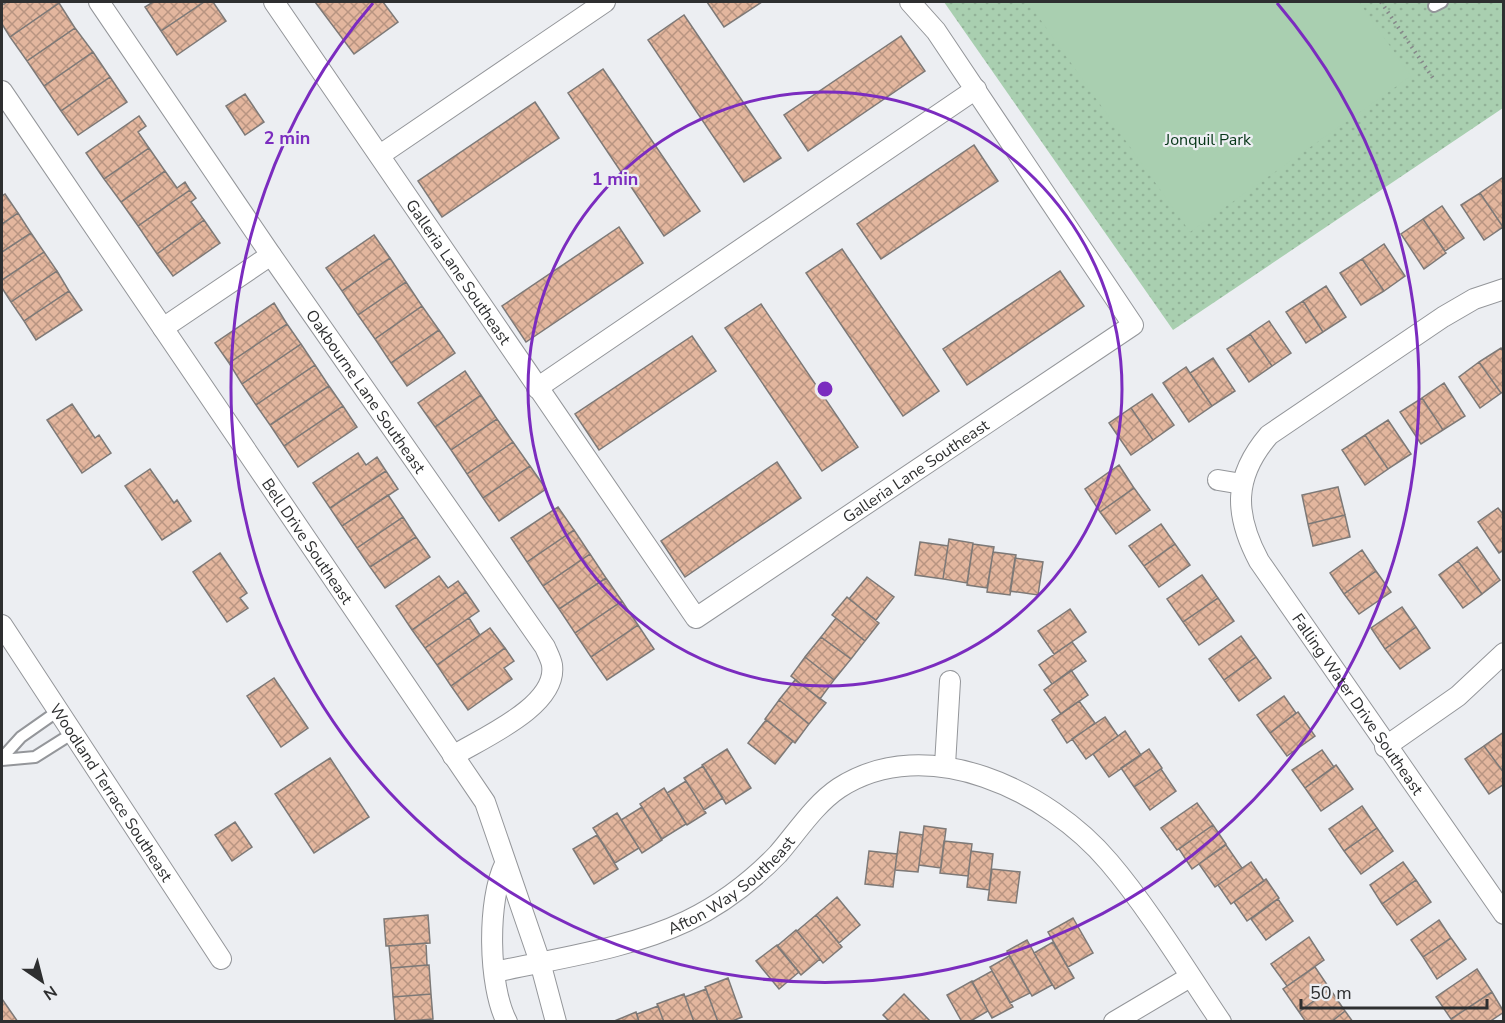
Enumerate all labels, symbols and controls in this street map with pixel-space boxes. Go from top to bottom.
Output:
text: 2 min [264,126,310,150]
park label: Jonquil Park [1164,129,1252,151]
text: 1 min [592,167,638,191]
street label: Galleria Lane Southeast [400,195,516,350]
street label: Oakbourne Lane Southeast [300,305,430,478]
centre of rings [815,379,835,399]
street label: Galleria Lane Southeast [839,414,994,529]
street label: Bell Drive Southeast [256,474,358,609]
street label: Falling Water Drive Southeast [1286,609,1428,800]
street label: Woodland Terrace Southeast [44,699,178,887]
street label: Afton Way Southeast [665,832,801,940]
north arrow [12,951,72,1011]
scale bar [1301,972,1487,1010]
text: N [39,980,61,1005]
text: 50 m [1310,981,1352,1005]

